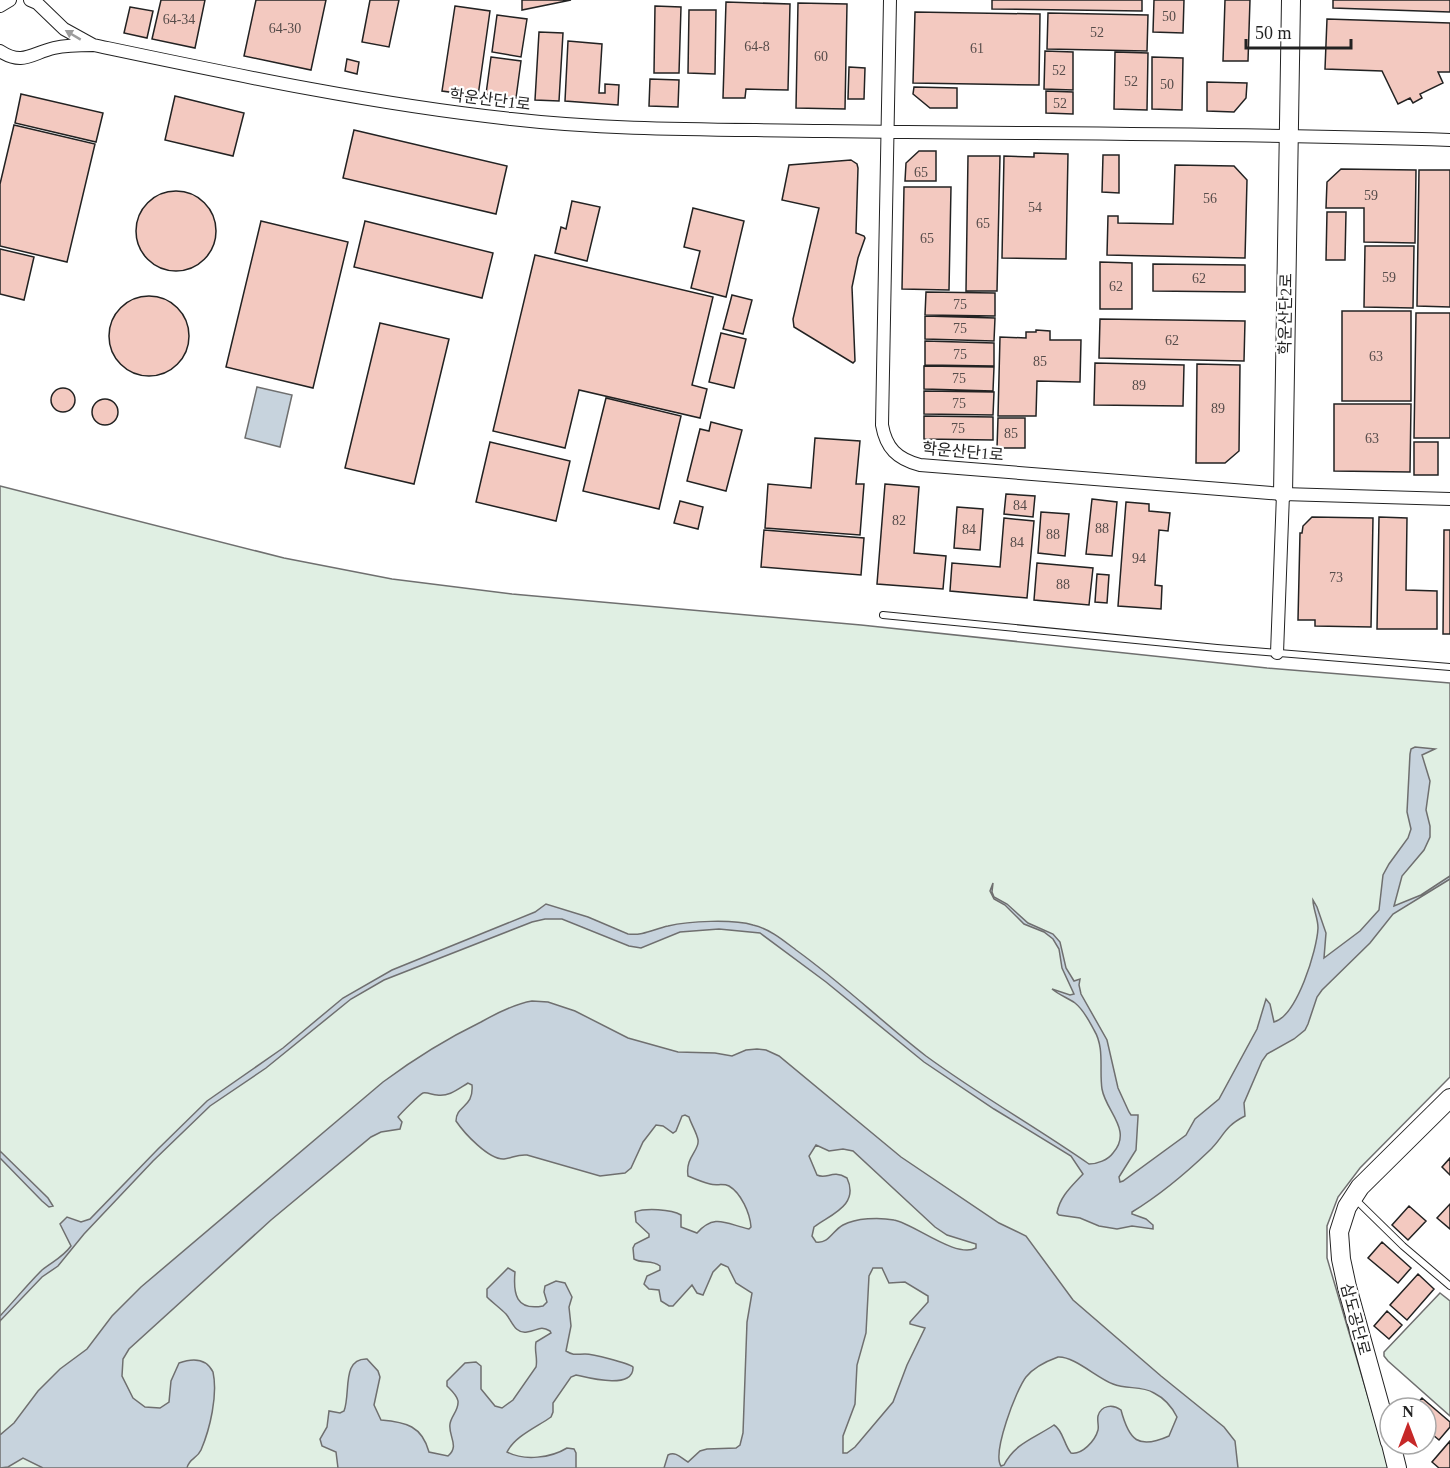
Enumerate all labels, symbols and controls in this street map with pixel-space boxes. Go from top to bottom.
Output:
house number: 50 [1162,9,1176,24]
house number: 64-34 [163,12,195,27]
scale bar [1246,12,1351,50]
house number: 64-30 [269,21,301,36]
text: 50 m [1255,23,1292,43]
house number: 52 [1090,25,1104,40]
one-way arrow [64,30,81,40]
house number: 64-8 [744,39,770,54]
house number: 61 [970,41,984,56]
house number: 60 [814,49,828,64]
house number: 52 [1052,63,1066,78]
house number: 52 [1124,74,1138,89]
house number: 50 [1160,77,1174,92]
street label: 학운산단1로 [448,86,532,113]
house number: 52 [1053,96,1067,111]
house number: 65 [914,165,928,180]
house number: 59 [1364,188,1378,203]
house number: 56 [1203,191,1217,206]
house number: 54 [1028,200,1042,215]
house number: 65 [976,216,990,231]
house number: 65 [920,231,934,246]
house number: 59 [1382,270,1396,285]
house number: 62 [1192,271,1206,286]
street label: 학운산단2로 [1276,273,1295,355]
house number: 62 [1109,279,1123,294]
house number: 75 [953,297,967,312]
house number: 75 [953,321,967,336]
house number: 62 [1165,333,1179,348]
house number: 75 [953,347,967,362]
house number: 63 [1369,349,1383,364]
house number: 85 [1033,354,1047,369]
house number: 75 [952,371,966,386]
house number: 89 [1132,378,1146,393]
house number: 75 [952,396,966,411]
house number: 89 [1211,401,1225,416]
house number: 75 [951,421,965,436]
house number: 85 [1004,426,1018,441]
house number: 63 [1365,431,1379,446]
street label: 학운산단1로 [922,439,1005,464]
house number: 84 [1013,498,1027,513]
house number: 82 [892,513,906,528]
house number: 88 [1095,521,1109,536]
house number: 84 [962,522,976,537]
house number: 88 [1046,527,1060,542]
house number: 84 [1010,535,1024,550]
house number: 94 [1132,551,1146,566]
house number: 73 [1329,570,1343,585]
house number: 88 [1056,577,1070,592]
street label: 삼도공단로 [1338,1281,1373,1357]
north arrow [1378,1396,1438,1456]
text: N [1402,1403,1414,1420]

